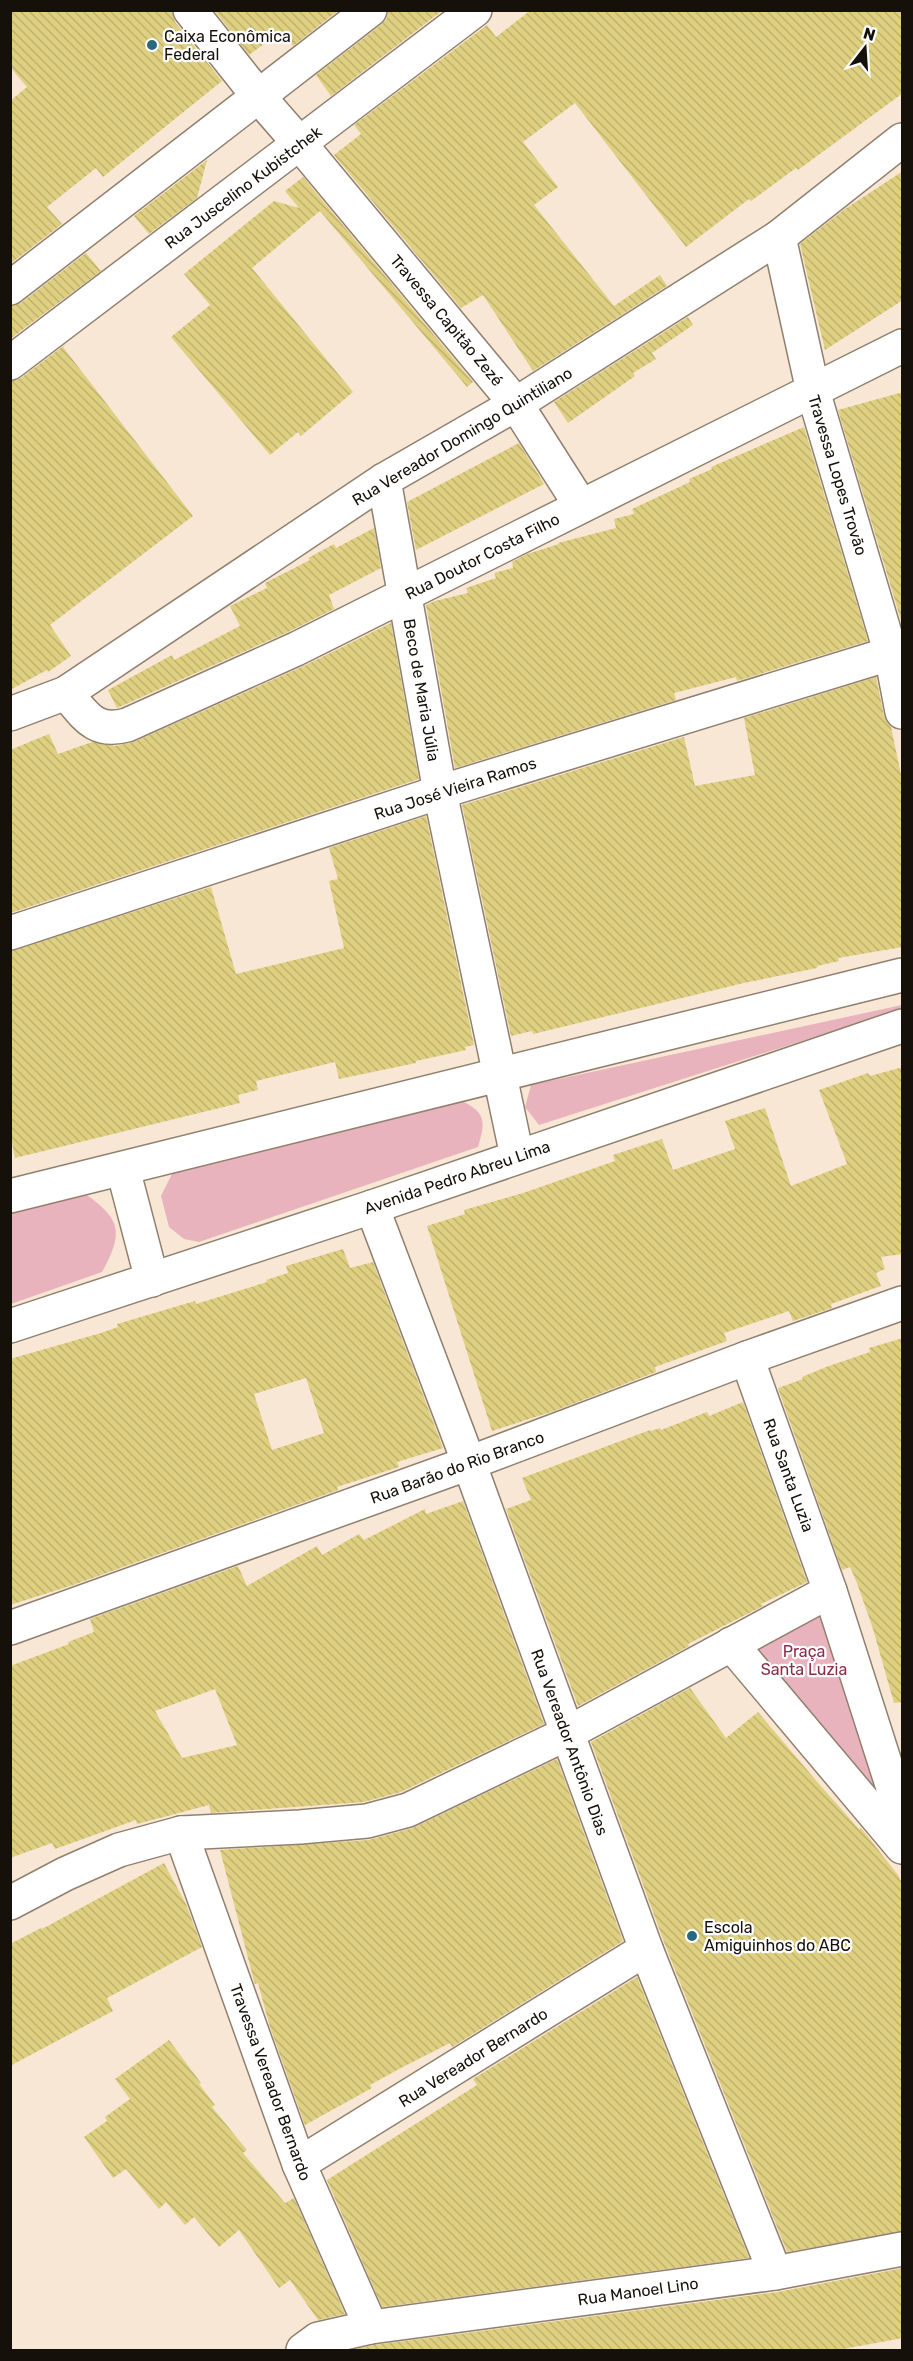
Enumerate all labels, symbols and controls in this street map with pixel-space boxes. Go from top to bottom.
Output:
north arrow [835,18,895,78]
text: N [861,23,878,45]
place label: Caixa Econômica Federal [164,27,291,64]
marker: Caixa Econômica Federal [145,38,159,52]
street label: Rua Juscelino Kubistchek [161,122,326,253]
street label: Travessa Capitão Zezé [386,251,507,390]
street label: Rua Vereador Domingo Quintiliano [349,363,576,510]
street label: Travessa Lopes Trovão [804,393,871,558]
street label: Rua Doutor Costa Filho [402,509,563,604]
street label: Beco de Maria Júlia [400,617,443,763]
street label: Rua José Vieira Ramos [372,753,539,824]
street label: Avenida Pedro Abreu Lima [362,1137,553,1218]
street label: Rua Santa Luzia [759,1416,818,1535]
street label: Rua Barão do Rio Branco [368,1427,547,1508]
park label: Praça Santa Luzia [761,1642,847,1679]
street label: Rua Vereador Antônio Dias [527,1646,612,1838]
place label: Escola Amiguinhos do ABC [704,1918,851,1955]
marker: Escola Amiguinhos do ABC [685,1929,699,1943]
street label: Travessa Vereador Bernardo [226,1981,315,2183]
street label: Rua Vereador Bernardo [395,2004,551,2111]
street label: Rua Manoel Lino [576,2274,700,2309]

